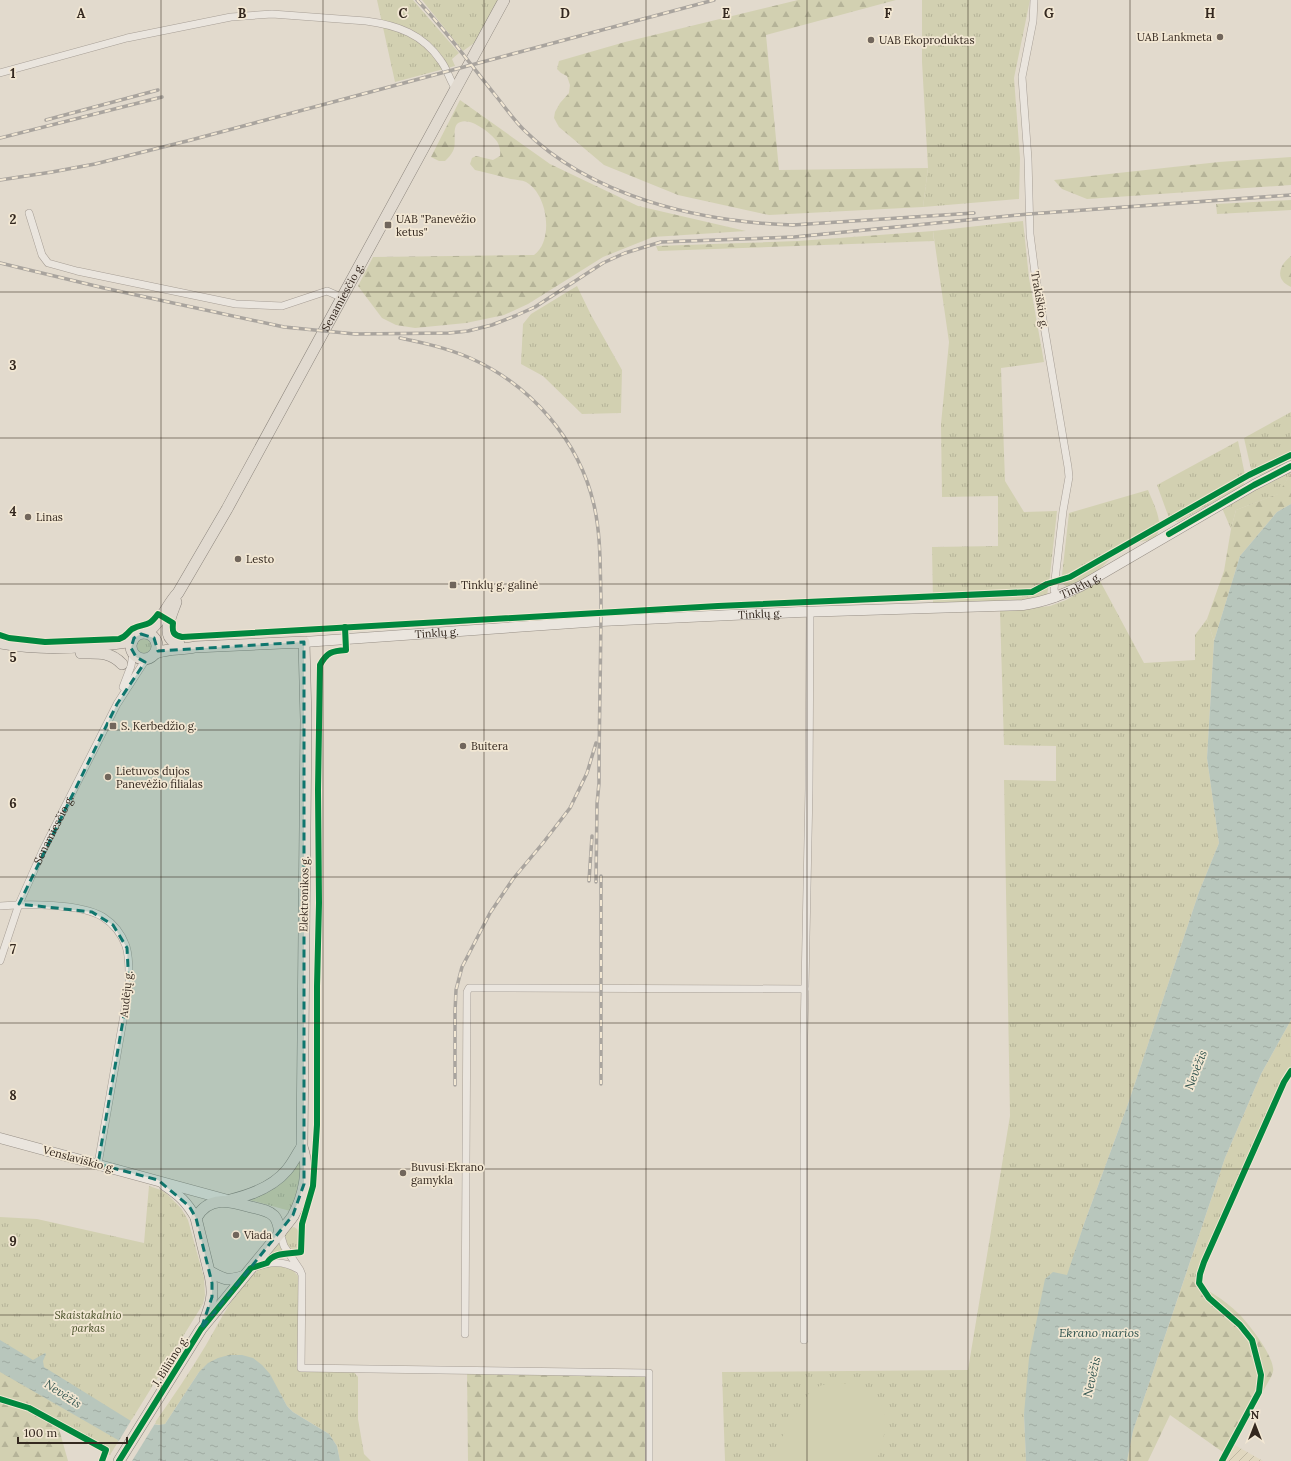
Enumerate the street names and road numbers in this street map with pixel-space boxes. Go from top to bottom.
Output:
street label: Senamiesčio g. [318,260,367,334]
street label: Trakiškio g. [1028,270,1052,330]
street label: Tinklų g. [1058,569,1103,601]
street label: Tinklų g. [738,606,782,622]
street label: Tinklų g. [414,624,459,641]
street label: Senamiesčio g. [30,793,77,867]
street label: Elektronikos g. [296,856,312,932]
street label: Audėjų g. [116,970,135,1019]
street label: Venslaviškio g. [41,1142,116,1175]
street label: J. Biliūno g. [148,1333,191,1390]

